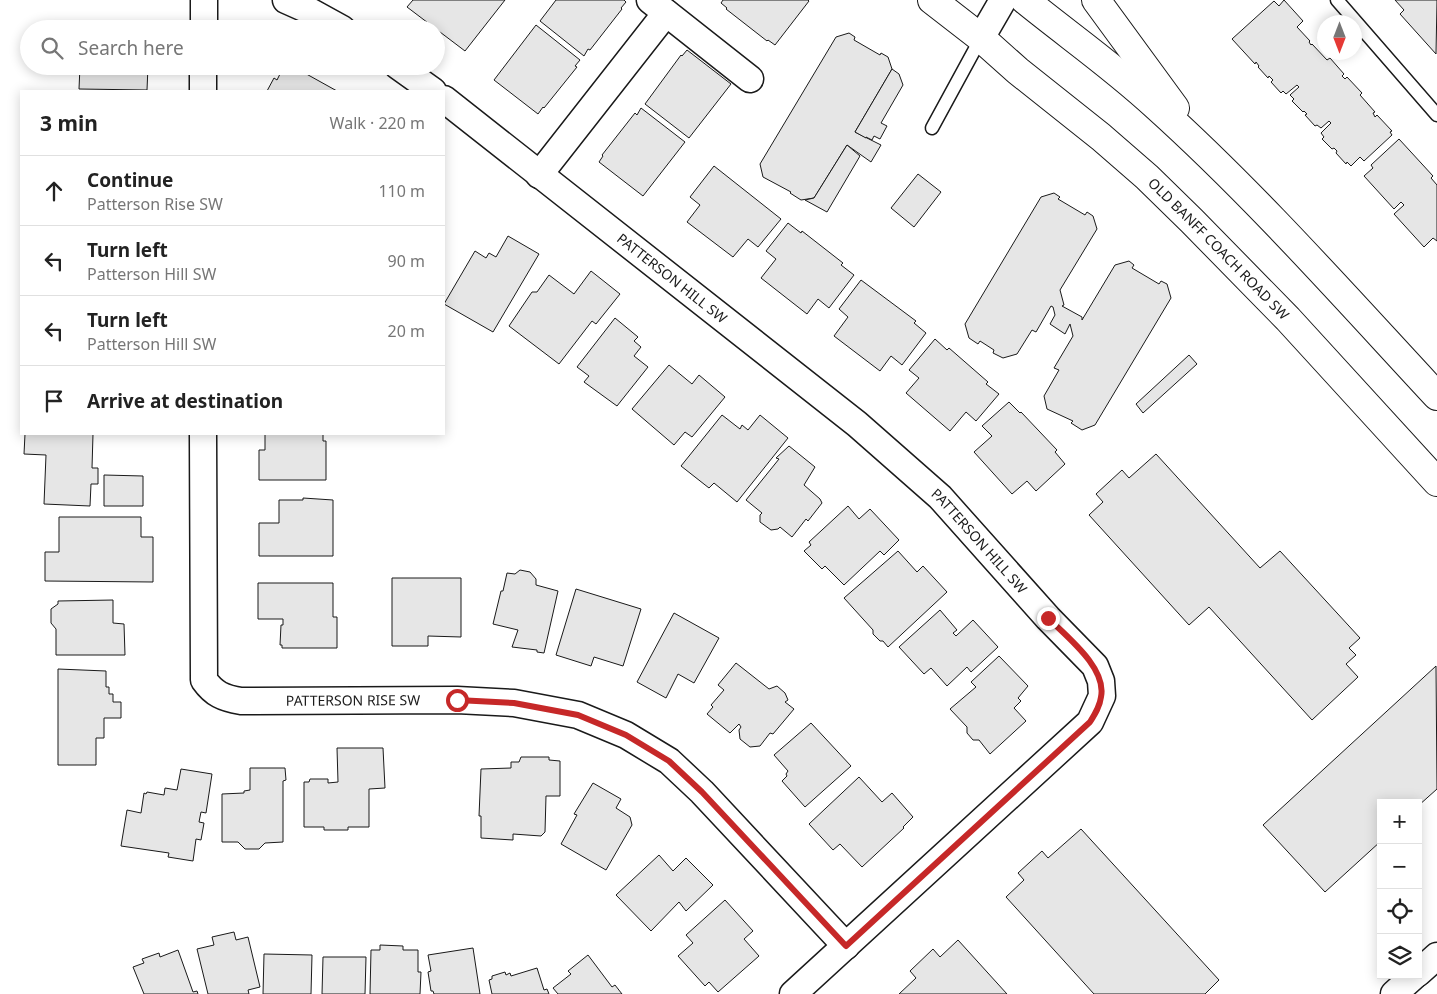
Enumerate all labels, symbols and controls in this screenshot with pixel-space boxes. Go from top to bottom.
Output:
north arrow [1317,15,1362,60]
search box [20,20,445,75]
icon: search [38,34,66,62]
text: Search here [78,35,184,61]
text: 3 min [40,109,98,137]
text: Walk · 220 m [330,112,425,134]
text: Continue [87,167,173,193]
street label: OLD BANFF COACH ROAD SW [1144,173,1294,324]
icon: ahead [40,177,68,205]
text: 110 m [378,180,425,202]
text: Patterson Rise SW [87,193,223,215]
street label: PATTERSON HILL SW [613,229,731,327]
text: Turn left [87,237,168,263]
icon: left [40,247,68,275]
text: 90 m [388,250,425,272]
text: Patterson Hill SW [87,263,216,285]
text: Turn left [87,307,168,333]
icon: left [40,317,68,345]
text: 20 m [388,320,425,342]
text: Patterson Hill SW [87,333,216,355]
icon: arrive [40,387,68,415]
text: Arrive at destination [87,388,283,414]
street label: PATTERSON HILL SW [928,484,1032,597]
route end [1037,607,1060,630]
route start [446,689,469,712]
street label: PATTERSON RISE SW [286,690,420,710]
map controls [1377,799,1422,979]
button: + [1377,799,1422,844]
button: − [1377,844,1422,889]
button: locate [1377,889,1422,934]
button: layers [1377,934,1422,979]

